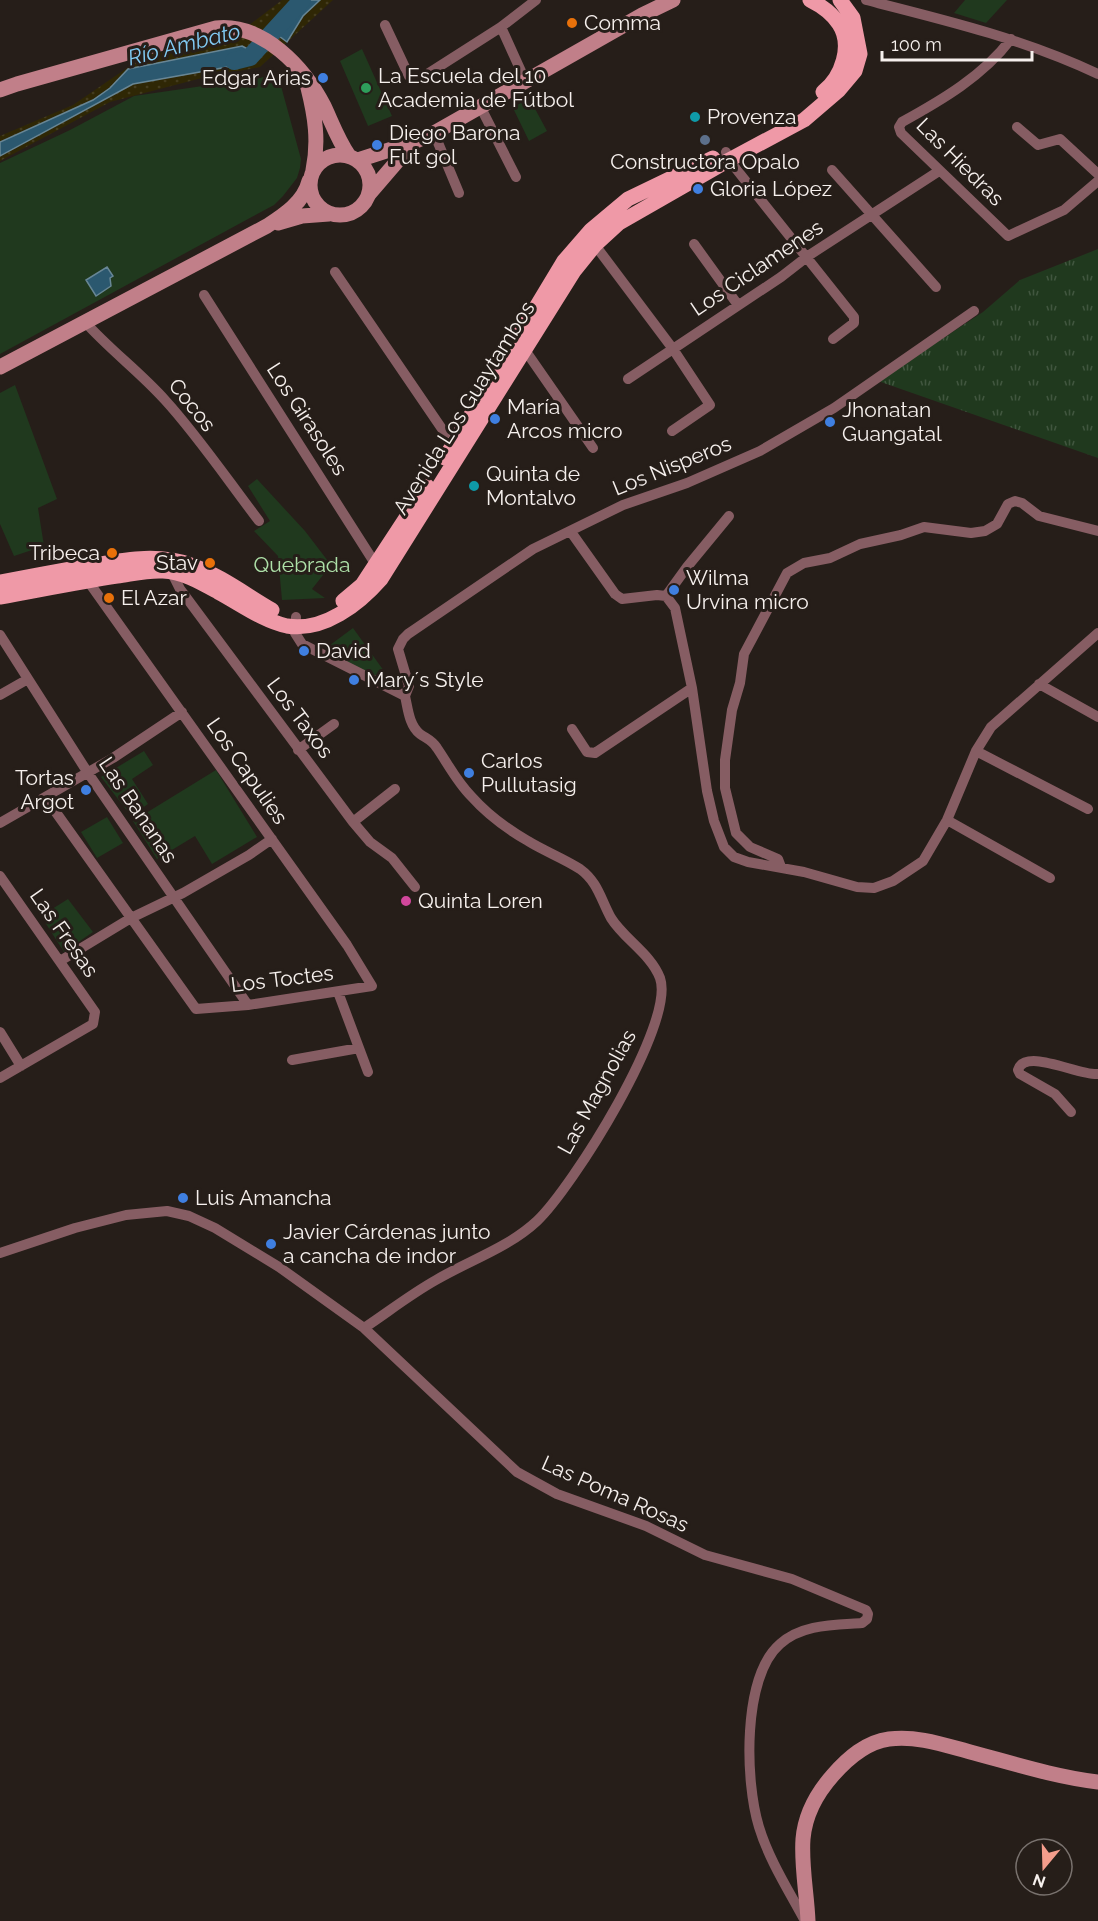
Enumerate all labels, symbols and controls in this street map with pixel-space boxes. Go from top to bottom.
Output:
place label: Comma [584,10,661,35]
marker: Comma [565,16,579,30]
water label: Río Ambato [125,17,243,71]
scale bar [882,24,1032,62]
text: 100 m [891,34,942,55]
place label: La Escuela del 10 Academia de Fútbol [378,63,574,112]
place label: Edgar Arias [202,65,311,90]
marker: Edgar Arias [316,71,330,85]
marker: La Escuela del 10 Academia de Fútbol [359,81,373,95]
place label: Provenza [707,104,796,129]
marker: Provenza [688,110,702,124]
street label: Las Hiedras [911,113,1009,211]
place label: Diego Barona Fut gol [389,120,520,169]
marker: Constructora Opalo [698,133,712,147]
marker: Diego Barona Fut gol [370,138,384,152]
place label: Constructora Opalo [610,149,800,174]
place label: Gloria López [710,176,832,201]
marker: Gloria López [691,182,705,196]
street label: Los Ciclamenes [686,214,828,321]
street label: Avenida Los Guaytambos [388,296,540,519]
street label: Los Girasoles [262,358,353,480]
street label: Cocos [163,373,221,436]
place label: María Arcos micro [507,394,623,443]
place label: Jhonatan Guangatal [842,397,942,446]
marker: María Arcos micro [488,412,502,426]
marker: Jhonatan Guangatal [823,415,837,429]
street label: Los Nisperos [609,430,735,501]
place label: Quinta de Montalvo [486,461,580,510]
marker: Quinta de Montalvo [467,479,481,493]
place label: Tribeca [29,540,100,565]
marker: Tribeca [105,546,119,560]
place label: Stav [156,550,198,575]
park label: Quebrada [254,552,350,577]
marker: Stav [203,556,217,570]
place label: Wilma Urvina micro [686,565,809,614]
marker: Wilma Urvina micro [667,583,681,597]
place label: El Azar [121,585,188,610]
marker: El Azar [102,591,116,605]
place label: David [316,638,371,663]
marker: David [297,644,311,658]
place label: Mary´s Style [366,667,484,692]
street label: Los Taxos [262,673,339,763]
marker: Mary´s Style [347,673,361,687]
street label: Los Capulies [202,713,293,829]
place label: Carlos Pullutasig [481,748,577,797]
street label: Las Bananas [94,752,183,867]
place label: Tortas Argot [15,765,74,814]
marker: Carlos Pullutasig [462,766,476,780]
marker: Tortas Argot [79,783,93,797]
street label: Las Fresas [25,884,104,982]
place label: Quinta Loren [418,888,543,913]
marker: Quinta Loren [399,894,413,908]
street label: Los Toctes [229,960,335,997]
street label: Las Magnolias [552,1025,641,1158]
place label: Luis Amancha [195,1185,332,1210]
marker: Luis Amancha [176,1191,190,1205]
place label: Javier Cárdenas junto a cancha de indor [283,1219,491,1268]
marker: Javier Cárdenas junto a cancha de indor [264,1237,278,1251]
street label: Las Poma Rosas [538,1450,693,1537]
north arrow [1014,1837,1074,1897]
text: N [1030,1870,1048,1892]

